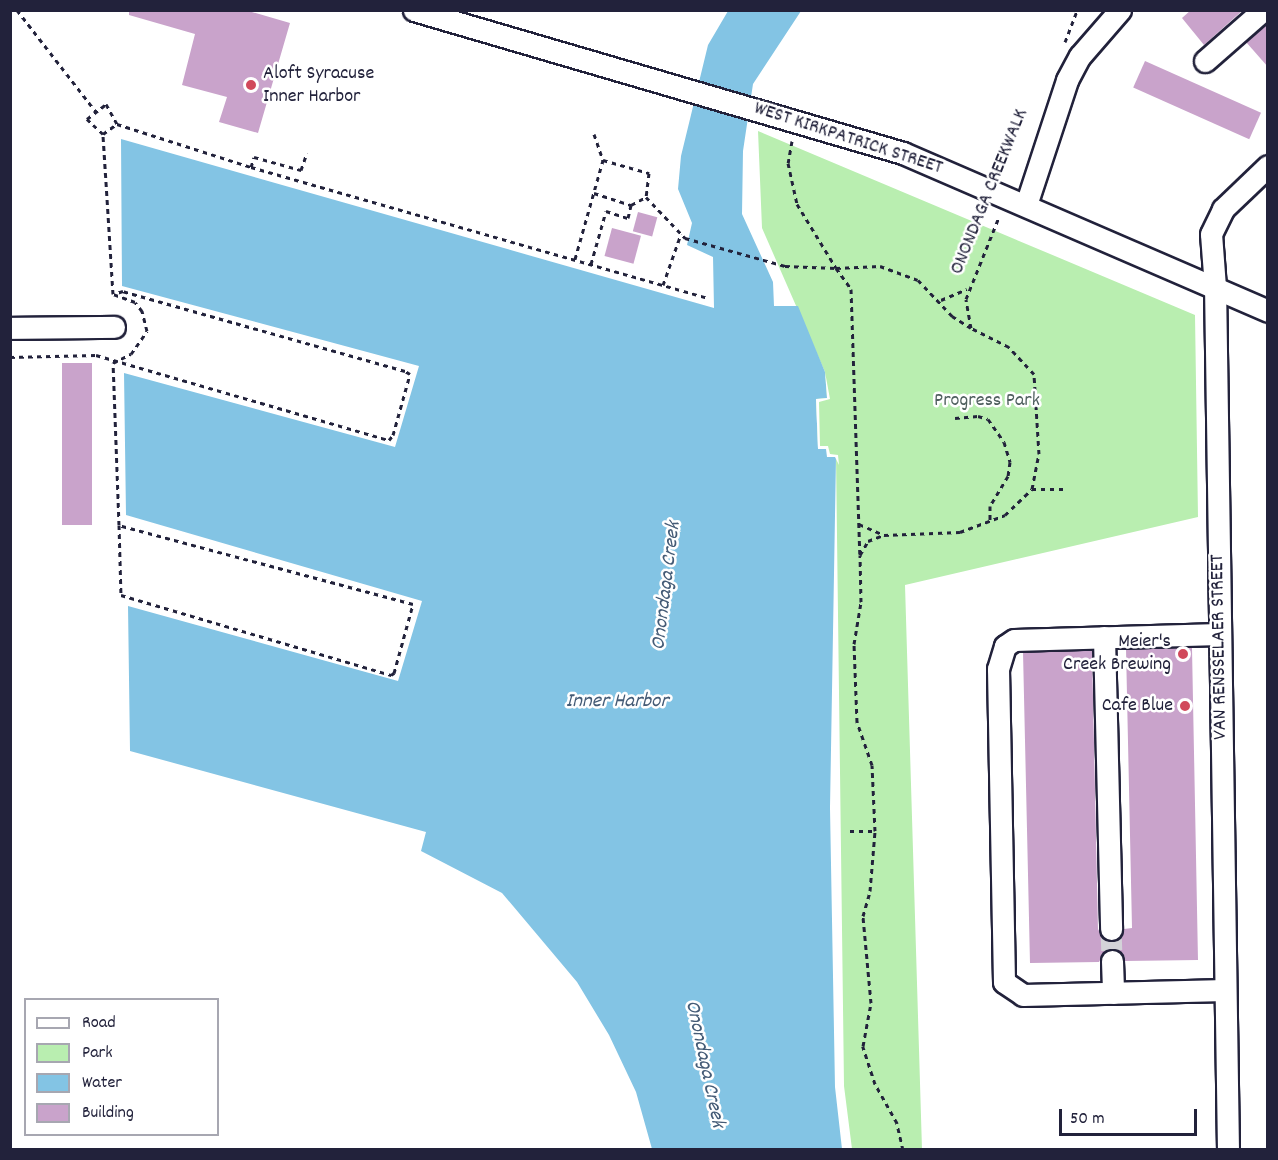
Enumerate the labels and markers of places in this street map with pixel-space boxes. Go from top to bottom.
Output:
place label: Aloft Syracuse Inner Harbor [263,62,374,109]
marker: Aloft Syracuse Inner Harbor [244,78,258,92]
place label: Meier's Creek Brewing [1063,630,1171,677]
marker: Meier's Creek Brewing [1176,647,1190,661]
place label: Cafe Blue [1102,694,1173,718]
marker: Cafe Blue [1178,699,1192,713]

